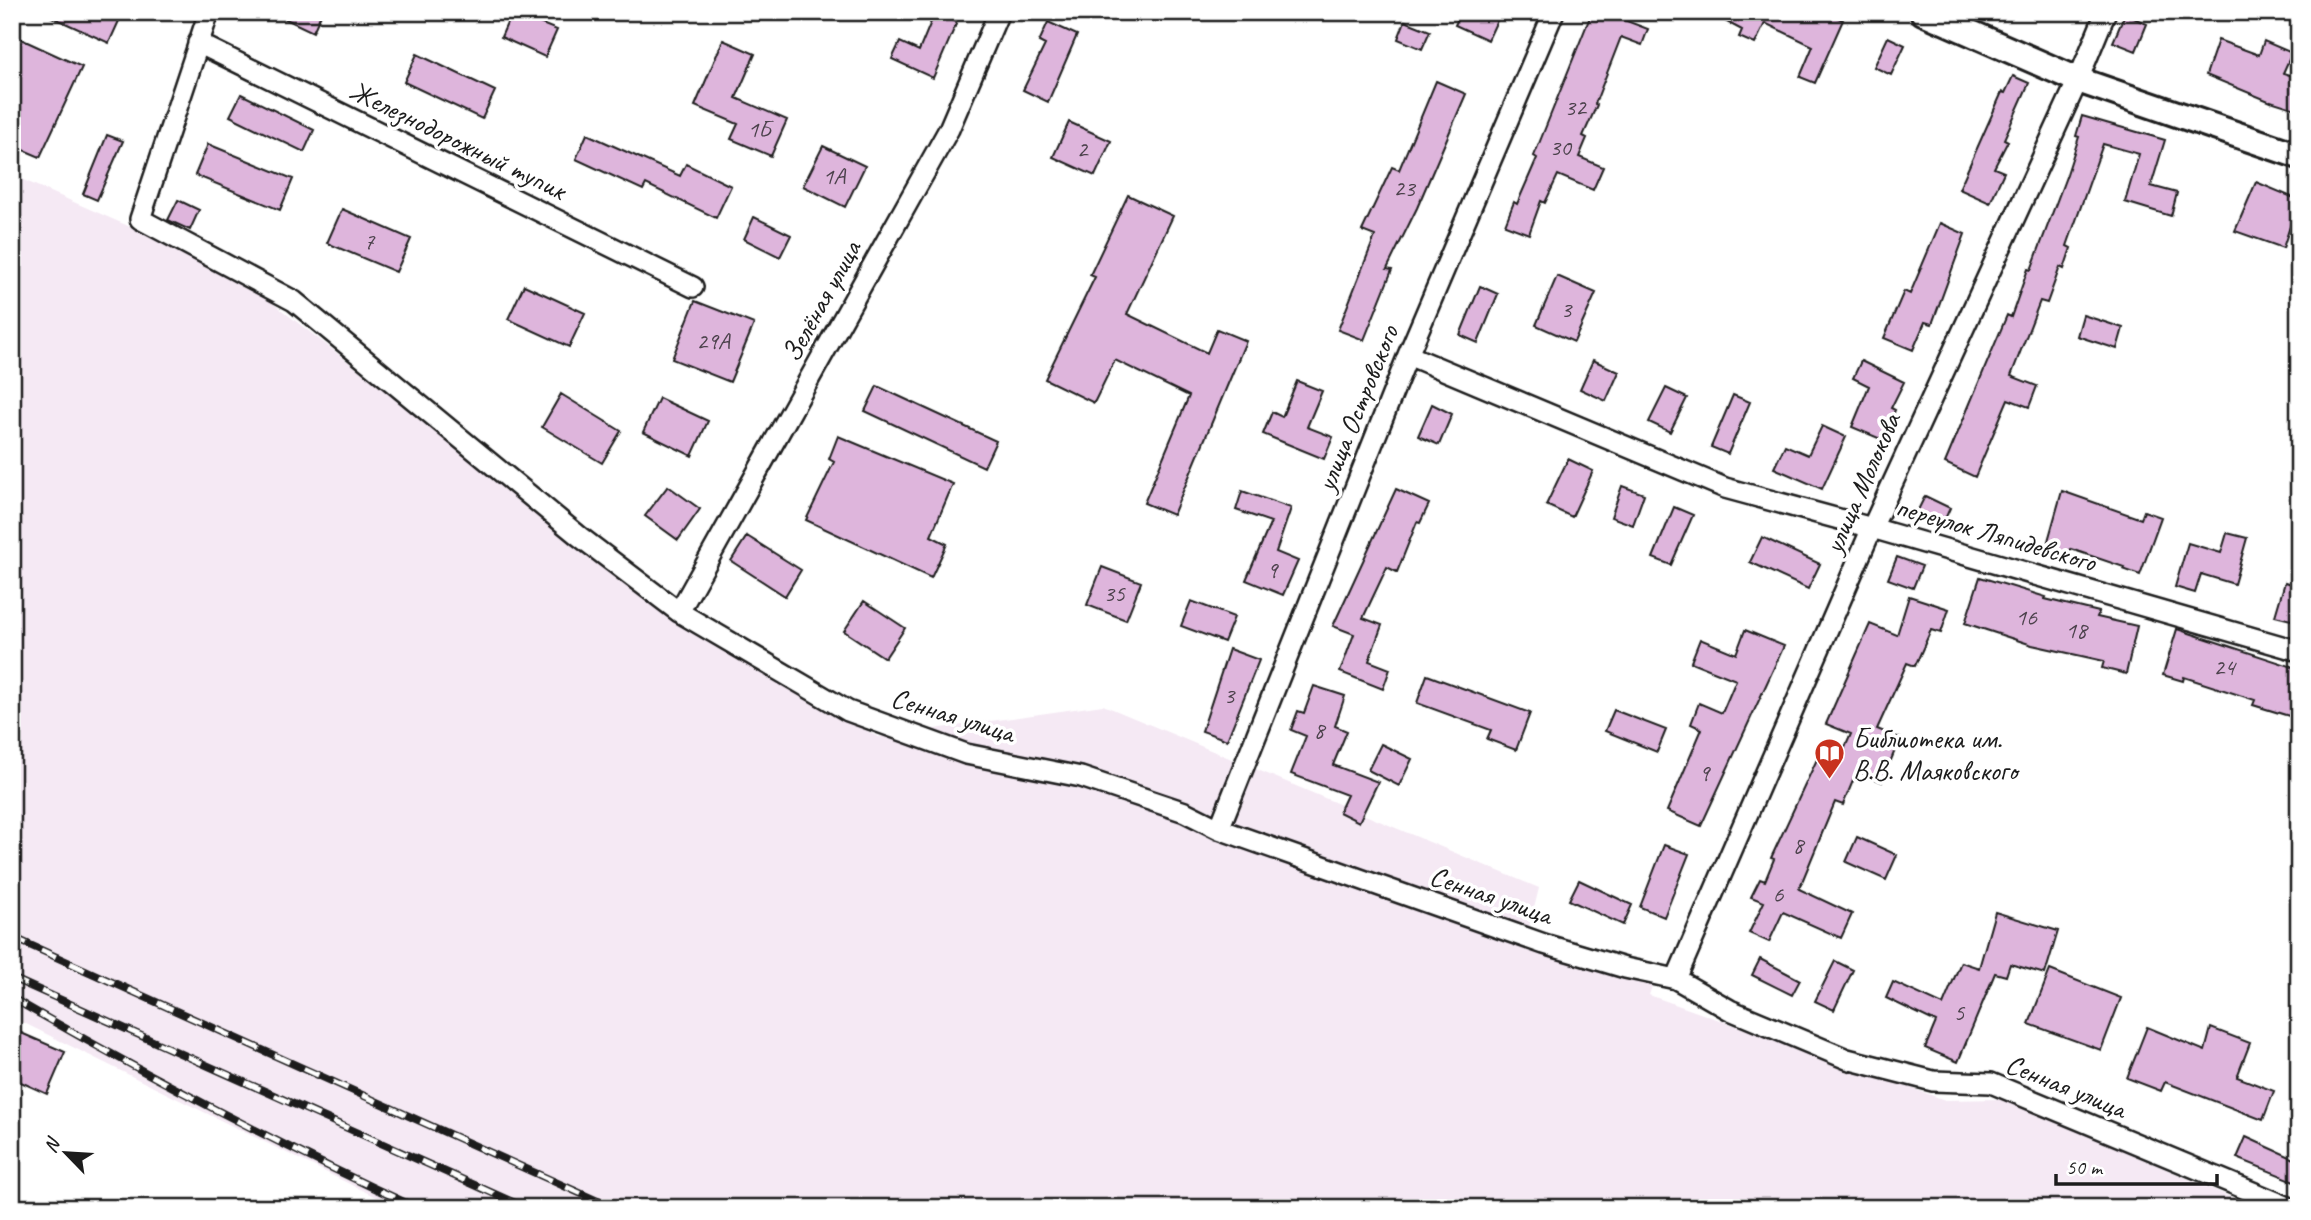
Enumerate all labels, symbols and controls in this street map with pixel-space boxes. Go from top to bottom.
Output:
street label: Железнодорожный тупик [344,72,574,208]
house number: 32 [1564,92,1588,122]
house number: 1Б [747,114,774,144]
house number: 30 [1549,132,1573,162]
house number: 2 [1077,134,1090,164]
house number: 1А [823,161,846,191]
house number: 23 [1393,173,1417,203]
house number: 7 [364,226,376,256]
street label: Зелёная улица [773,233,869,368]
house number: 3 [1561,294,1574,324]
street label: улица Островского [1307,318,1407,498]
house number: 29А [696,326,731,356]
street label: улица Молокова [1815,406,1909,560]
street label: переулок Ляпидевского [1892,489,2102,580]
house number: 9 [1267,555,1280,585]
house number: 35 [1103,578,1126,608]
house number: 16 [2015,602,2038,632]
house number: 18 [2065,615,2089,645]
house number: 24 [2213,652,2237,682]
street label: Сенная улица [887,680,1021,751]
house number: 3 [1224,680,1237,710]
house number: 8 [1314,715,1327,745]
place label: Библиотека им. В.В. Маяковского [1853,721,2020,788]
library icon: Библиотека им. В.В. Маяковского [1813,737,1847,781]
house number: 9 [1699,758,1712,788]
house number: 8 [1793,830,1806,860]
street label: Сенная улица [1425,858,1559,933]
house number: 6 [1773,879,1785,909]
house number: 5 [1954,997,1966,1027]
street label: Сенная улица [2001,1046,2134,1127]
north arrow [32,1118,102,1188]
text: N [38,1133,66,1157]
scale bar [2056,1143,2216,1187]
text: 50 m [2066,1154,2104,1180]

